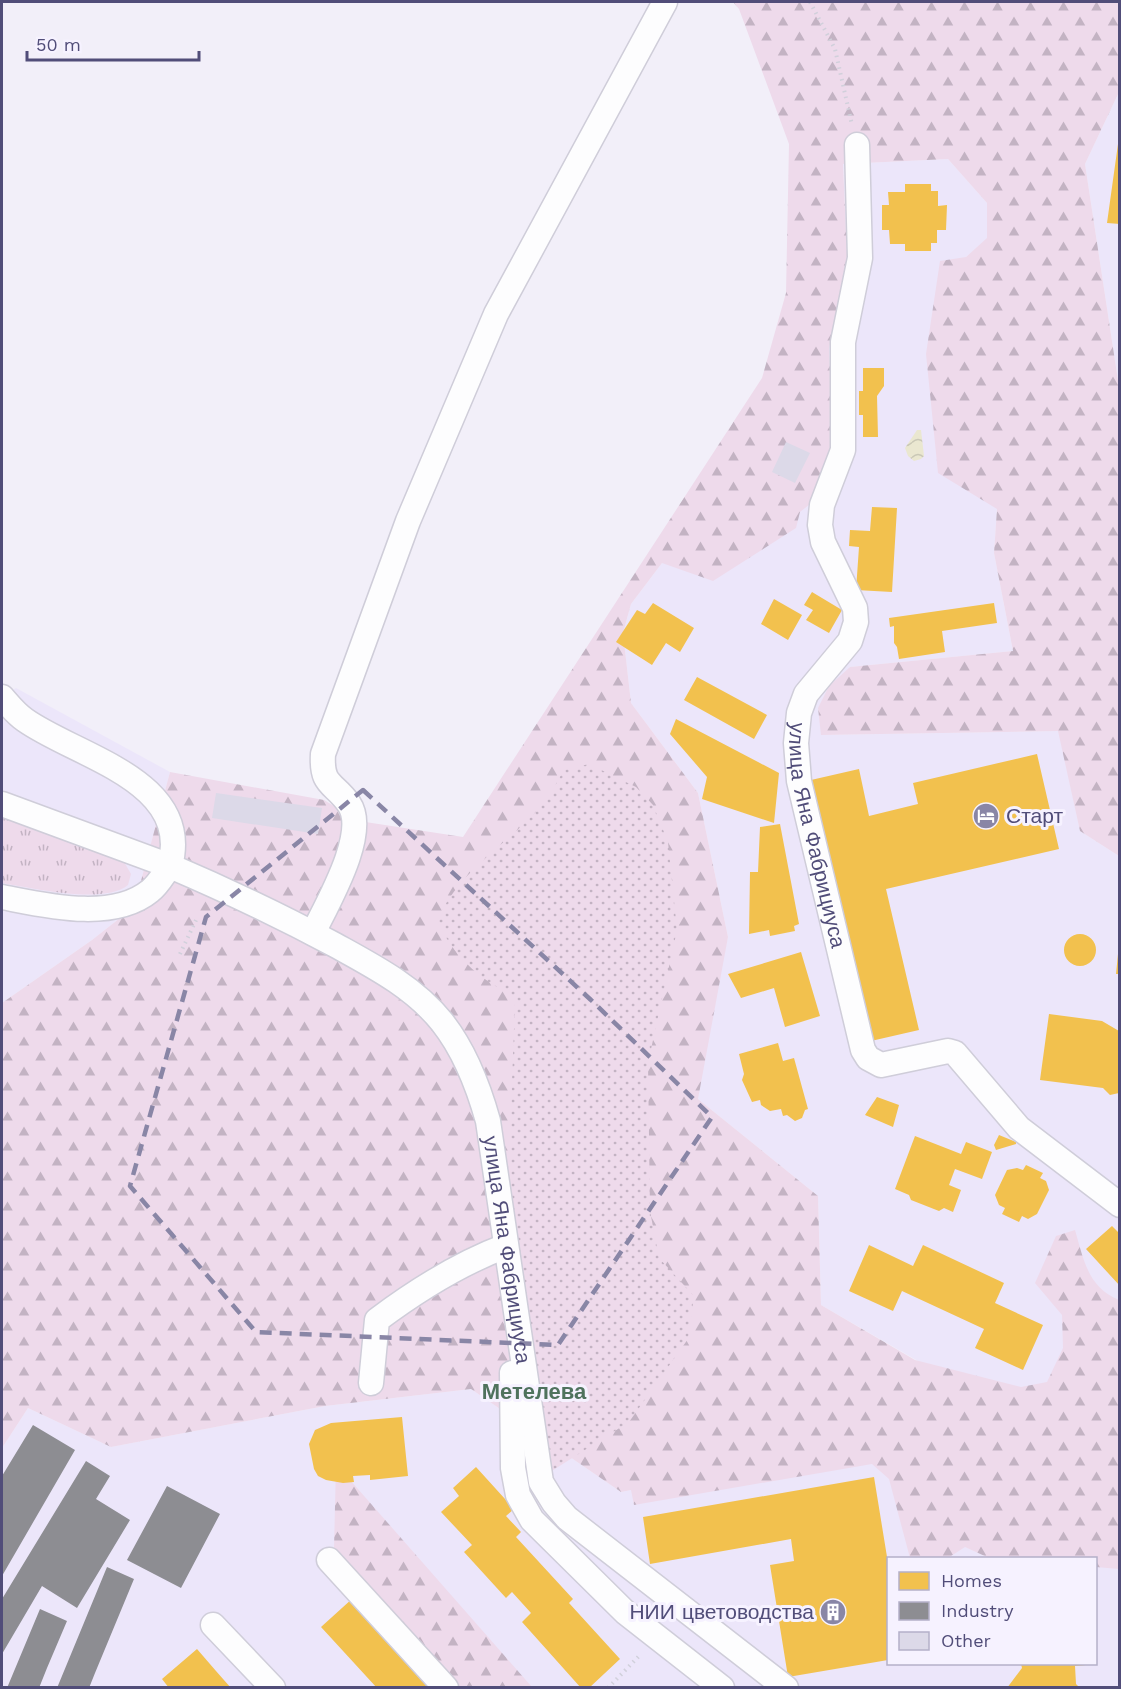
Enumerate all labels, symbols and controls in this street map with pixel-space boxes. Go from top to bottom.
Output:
scale bar [27,24,200,62]
text: 50 m [36,34,81,55]
street label: улица Яна Фабрициуса [784,721,851,951]
hotel icon: Старт [971,801,1001,831]
place label: Старт [1006,803,1063,828]
street label: улица Яна Фабрициуса [478,1134,537,1366]
district label: Метелева [482,1379,587,1404]
legend [887,1557,1097,1665]
text: Homes [941,1570,1002,1591]
building icon: НИИ цветоводства [818,1597,848,1627]
place label: НИИ цветоводства [629,1599,814,1624]
text: Industry [941,1600,1014,1621]
text: Other [941,1630,991,1651]

